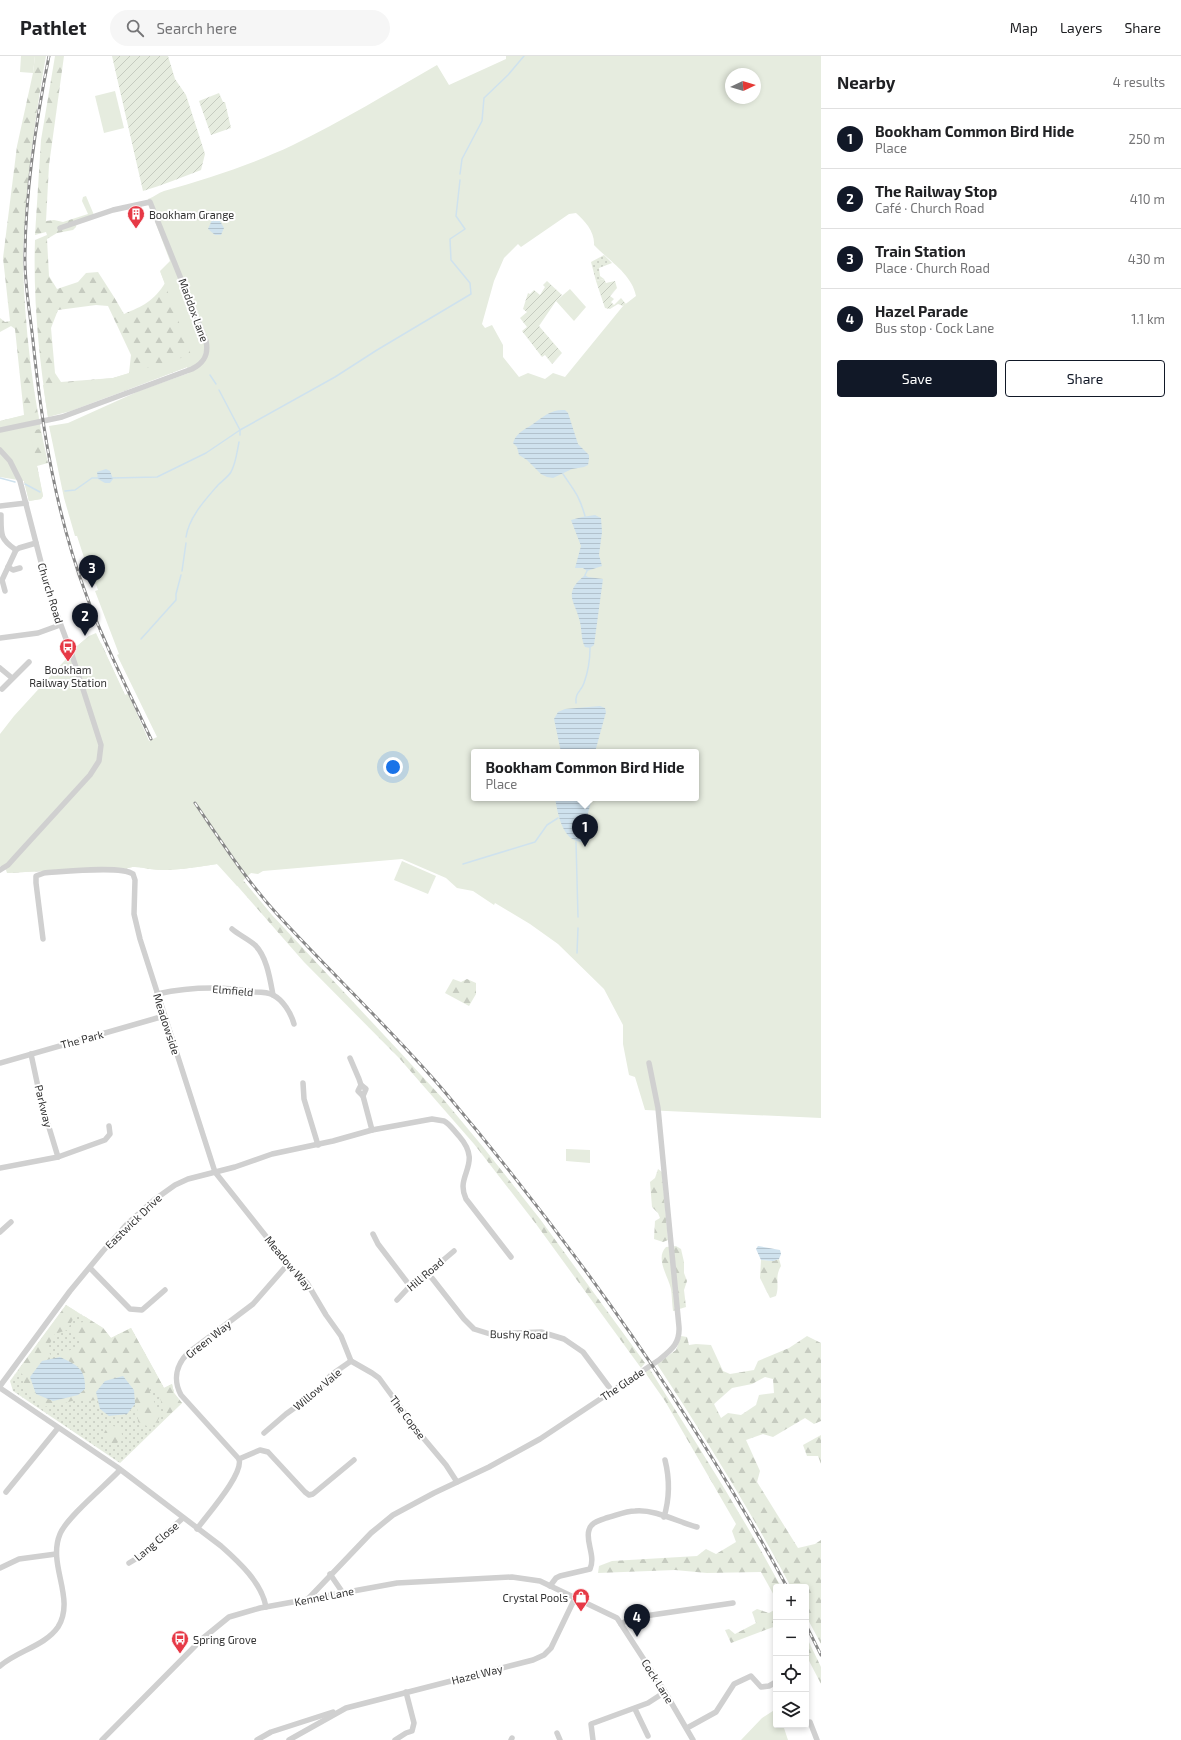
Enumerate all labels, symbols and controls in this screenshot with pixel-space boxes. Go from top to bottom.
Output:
search box [110,10,390,46]
text: Pathlet [20,16,86,39]
icon: search [124,17,146,39]
text: Search here [156,19,237,37]
text: Map [1010,19,1038,36]
text: Layers [1060,19,1102,36]
text: Share [1124,19,1161,36]
north arrow [725,68,761,104]
text: Nearby [837,72,895,92]
text: 4 results [1113,74,1165,90]
text: Bookham Common Bird Hide [875,122,1074,140]
text: 1 [847,131,853,147]
text: 250 m [1129,131,1165,147]
text: Place [875,140,907,156]
text: The Railway Stop [875,182,997,200]
text: 2 [846,191,854,207]
text: 410 m [1130,191,1165,207]
text: Café · Church Road [875,200,984,216]
building icon: Bookham Grange [126,204,146,229]
place label: Bookham Grange [149,208,234,221]
text: Train Station [875,242,966,260]
text: 3 [846,251,854,267]
text: 430 m [1128,251,1165,267]
text: Place · Church Road [875,260,990,276]
street label: Maddox Lane [176,276,212,344]
text: Hazel Parade [875,302,968,320]
text: 4 [846,311,854,327]
text: 1.1 km [1131,311,1165,327]
text: Bus stop · Cock Lane [875,320,994,336]
button: Save [837,360,997,397]
button: Share [1005,360,1165,397]
pin: 3 [79,555,105,588]
street label: Church Road [36,561,66,625]
pin: 2 [72,603,98,636]
bus stop icon: Bookham Railway Station [58,637,78,662]
place label: Bookham Railway Station [29,663,107,689]
popup [471,749,699,801]
your location [383,757,403,777]
text: Bookham Common Bird Hide [485,758,685,776]
text: Place [485,776,517,792]
pin: 1 [572,814,598,847]
street label: Elmfield [212,982,254,998]
street label: Meadowside [151,992,183,1056]
street label: The Park [59,1027,105,1051]
street label: Parkway [32,1083,56,1129]
street label: Eastwick Drive [102,1191,164,1251]
street label: Meadow Way [262,1233,316,1293]
street label: Hill Road [404,1255,446,1293]
street label: Green Way [183,1317,233,1361]
street label: Bushy Road [490,1327,548,1341]
street label: Willow Vale [290,1365,344,1413]
street label: The Glade [598,1365,646,1403]
street label: The Copse [387,1393,429,1442]
street label: Lang Close [131,1519,181,1563]
street label: Kennel Lane [293,1584,355,1608]
map controls [773,1584,809,1728]
button: + [773,1584,809,1620]
shop icon: Crystal Pools [571,1587,591,1612]
place label: Crystal Pools [502,1591,568,1604]
pin: 4 [624,1604,650,1637]
button: − [773,1620,809,1656]
bus stop icon: Spring Grove [170,1629,190,1654]
place label: Spring Grove [193,1633,257,1646]
street label: Cock Lane [639,1656,677,1706]
button: locate [773,1656,809,1692]
street label: Hazel Way [450,1661,504,1687]
button: layers [773,1692,809,1728]

